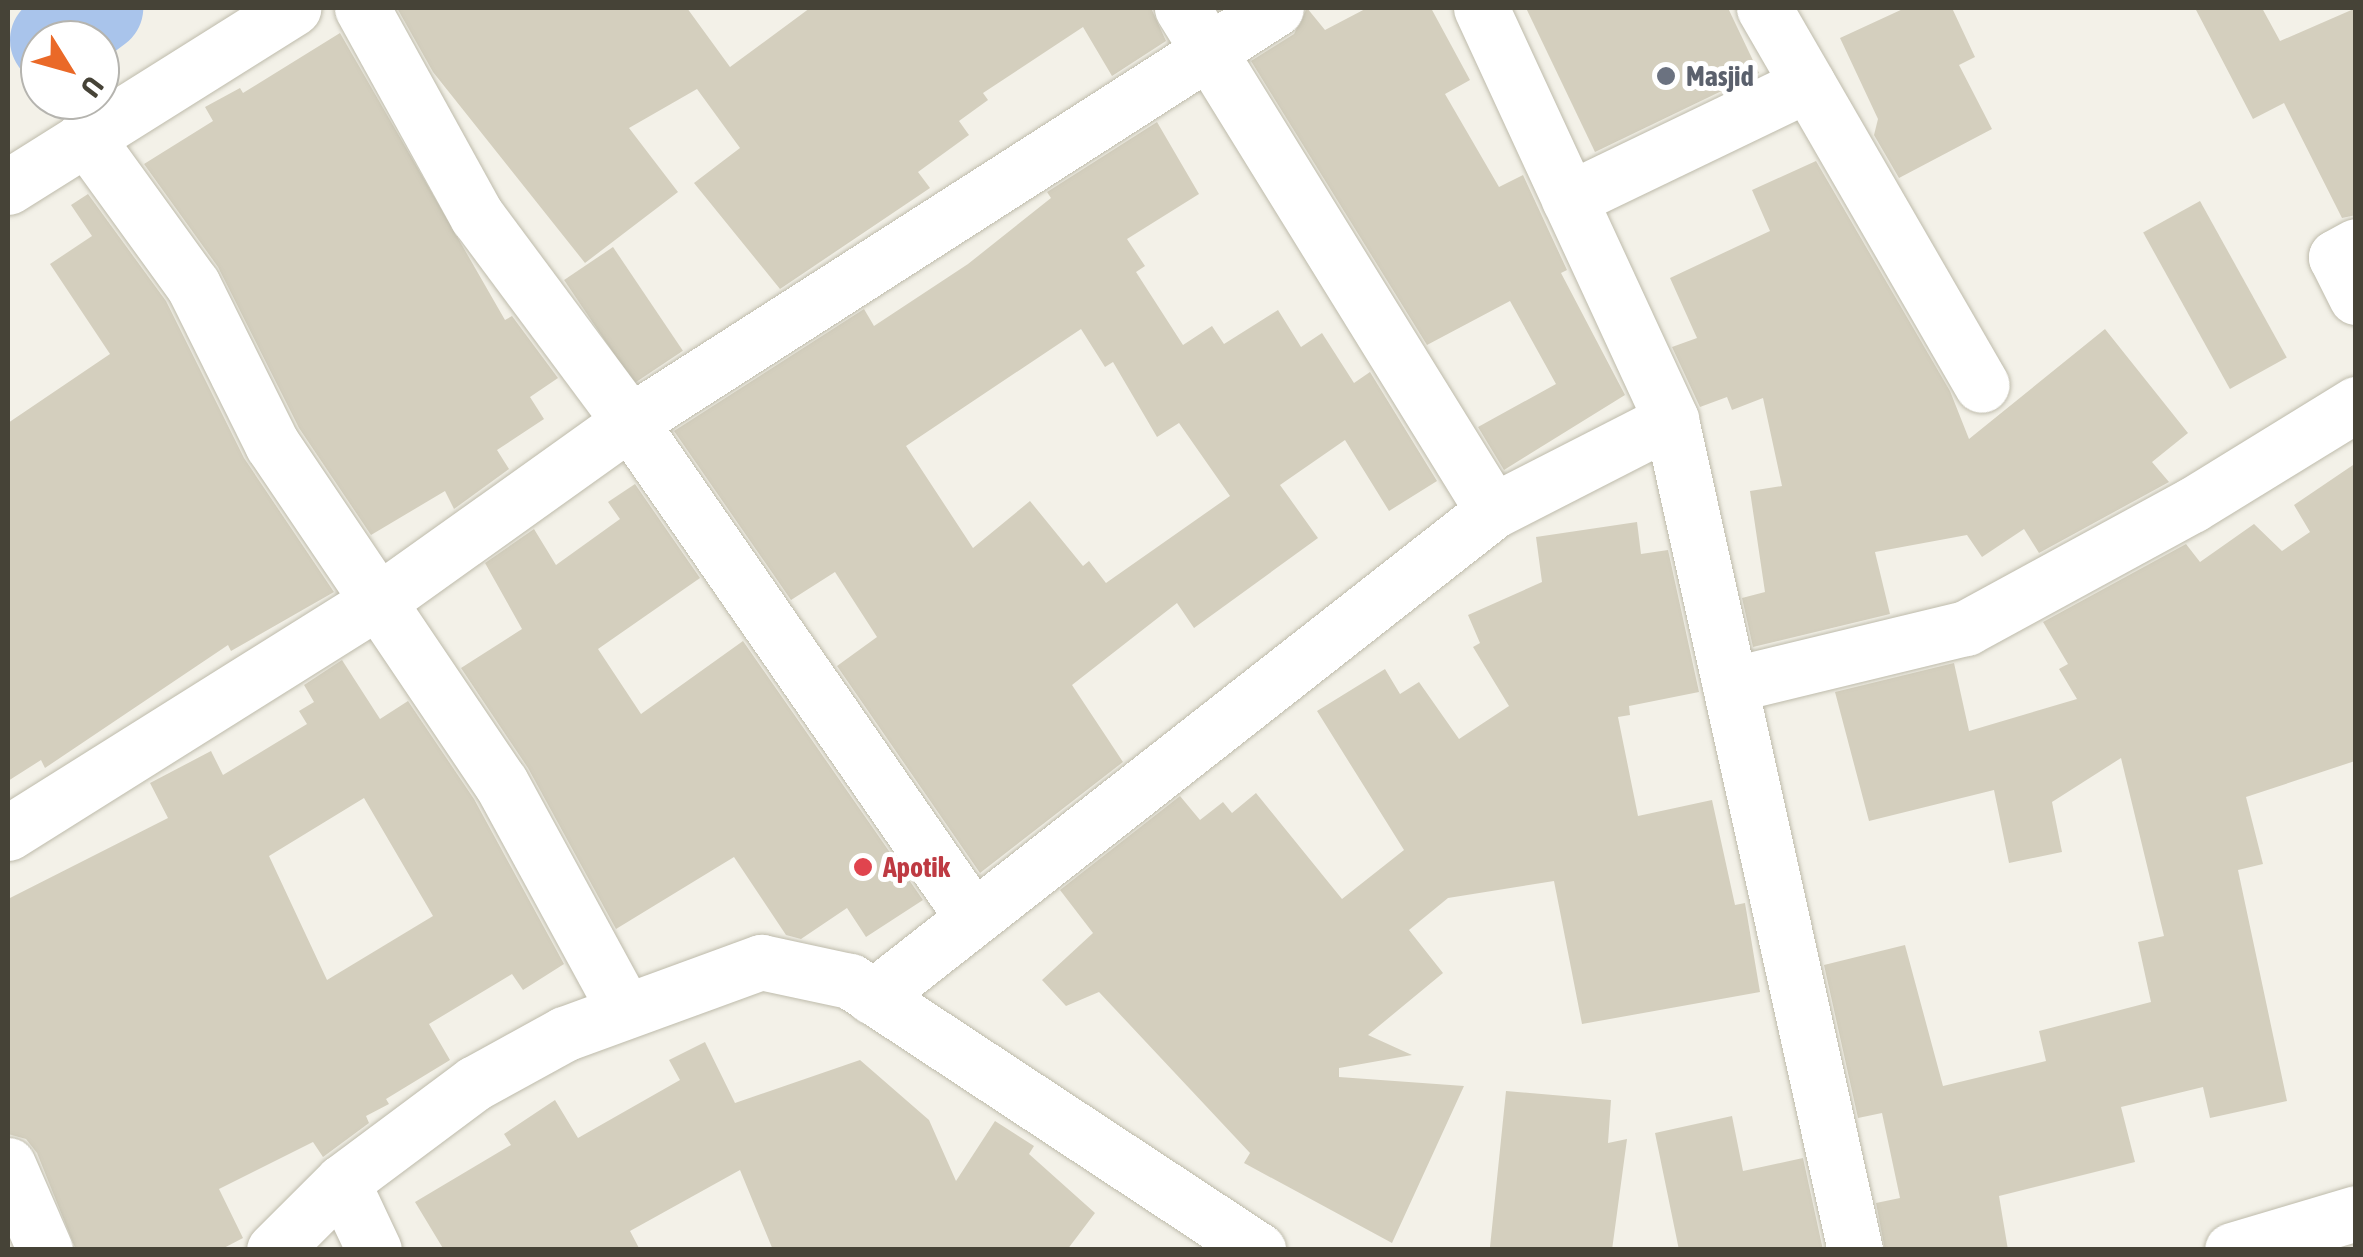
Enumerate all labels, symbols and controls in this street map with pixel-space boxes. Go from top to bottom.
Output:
north arrow [20,20,120,120]
place label: Masjid [1686,59,1754,93]
marker: Masjid [1655,65,1677,87]
text: U [75,71,110,103]
place label: Apotik [883,850,950,884]
marker: Apotik [852,856,874,878]

